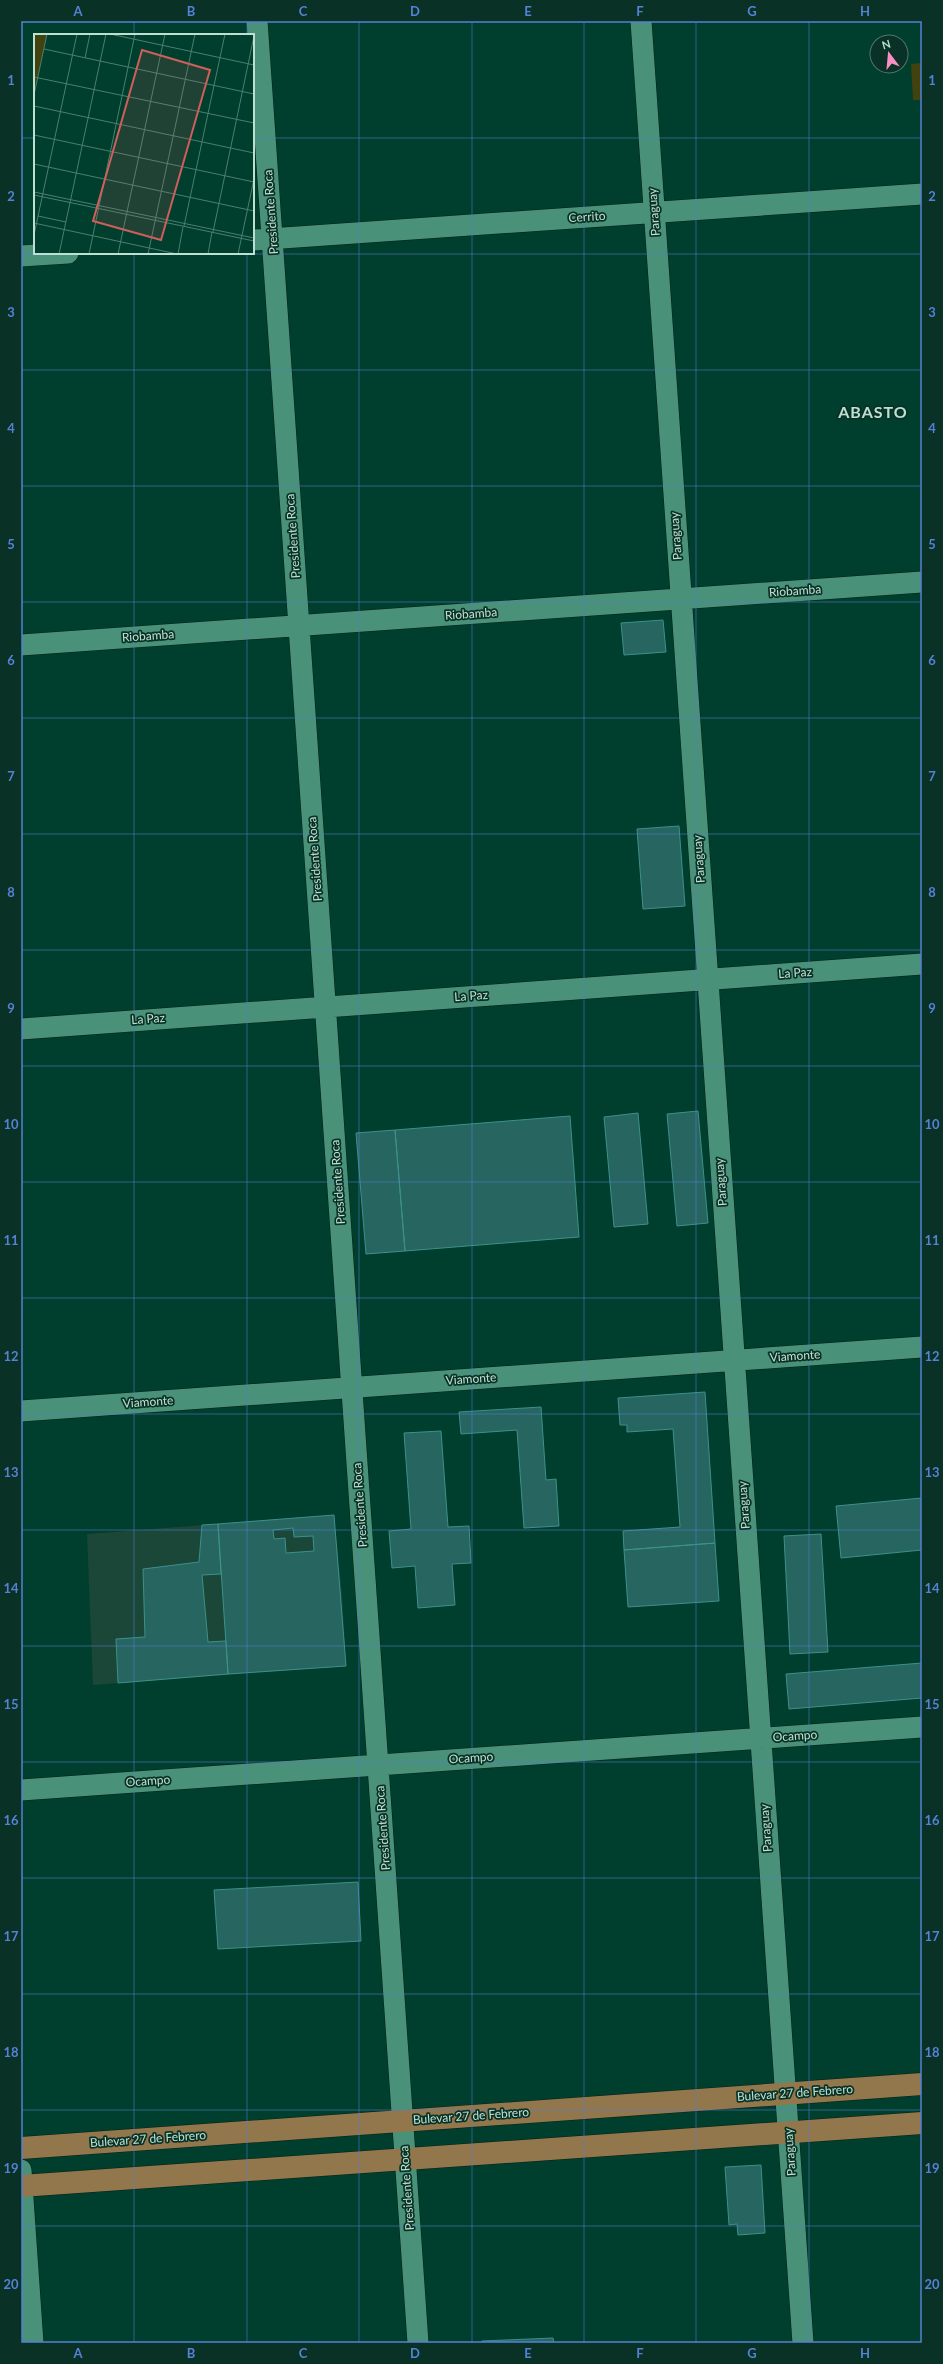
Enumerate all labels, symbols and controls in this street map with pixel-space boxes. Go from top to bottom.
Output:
text: A [72,3,83,19]
text: B [187,3,196,19]
text: C [299,3,308,19]
text: D [410,3,420,19]
text: E [524,3,532,19]
text: F [636,3,644,19]
text: G [747,3,757,19]
text: H [860,3,870,19]
inset map [34,34,254,254]
north arrow [869,34,909,74]
text: N [880,36,892,51]
text: 1 [7,72,15,88]
text: 1 [928,72,936,88]
street label: Presidente Roca [260,169,281,255]
street label: Paraguay [644,187,663,237]
text: 2 [7,188,15,204]
text: 2 [928,188,936,204]
street label: Cerrito [568,208,606,225]
text: 3 [7,304,15,320]
text: 3 [928,304,936,320]
district label: ABASTO [837,402,908,421]
text: 4 [7,420,15,436]
text: 4 [928,420,936,436]
street label: Presidente Roca [282,493,303,579]
street label: Paraguay [666,511,685,561]
text: 5 [7,536,15,552]
text: 5 [928,536,936,552]
street label: Riobamba [768,581,822,600]
street label: Riobamba [444,604,498,623]
street label: Riobamba [121,626,175,645]
text: 6 [7,652,15,668]
text: 6 [928,652,936,668]
text: 7 [7,768,15,784]
text: 7 [928,768,936,784]
street label: Presidente Roca [304,816,325,902]
street label: Paraguay [689,834,708,884]
text: 8 [7,884,15,900]
text: 8 [928,884,936,900]
street label: La Paz [778,964,813,981]
street label: La Paz [454,987,489,1004]
text: 9 [7,1000,15,1016]
text: 9 [928,1000,936,1016]
street label: La Paz [131,1010,166,1027]
text: 10 [3,1116,19,1132]
text: 10 [924,1116,940,1132]
street label: Presidente Roca [327,1139,348,1225]
street label: Paraguay [711,1157,730,1207]
text: 11 [3,1232,19,1248]
text: 11 [924,1232,940,1248]
street label: Viamonte [769,1346,821,1365]
text: 12 [3,1348,19,1364]
text: 12 [924,1348,940,1364]
street label: Viamonte [445,1369,497,1388]
street label: Viamonte [122,1392,174,1411]
street label: Presidente Roca [349,1462,370,1548]
text: 13 [3,1464,19,1480]
text: 13 [924,1464,940,1480]
street label: Paraguay [734,1480,753,1530]
text: 14 [3,1580,19,1596]
text: 14 [924,1580,940,1596]
text: 15 [3,1696,19,1712]
text: 15 [924,1696,940,1712]
street label: Ocampo [772,1726,818,1745]
street label: Ocampo [448,1748,494,1767]
street label: Ocampo [125,1771,171,1790]
street label: Presidente Roca [372,1785,393,1871]
street label: Paraguay [756,1803,775,1853]
text: 16 [3,1812,19,1828]
text: 16 [924,1812,940,1828]
text: 17 [3,1928,19,1944]
text: 17 [924,1928,940,1944]
text: 18 [3,2044,19,2060]
text: 18 [924,2044,940,2060]
street label: Bulevar 27 de Febrero [736,2081,854,2104]
street label: Bulevar 27 de Febrero [412,2104,530,2127]
street label: Bulevar 27 de Febrero [89,2127,207,2150]
street label: Paraguay [780,2127,799,2177]
street label: Presidente Roca [396,2145,417,2231]
text: 19 [3,2160,19,2176]
text: 19 [924,2160,940,2176]
text: 20 [3,2276,19,2292]
text: 20 [924,2276,940,2292]
text: A [72,2345,83,2361]
text: B [187,2345,196,2361]
text: C [299,2345,308,2361]
text: D [410,2345,420,2361]
text: E [524,2345,532,2361]
text: F [636,2345,644,2361]
text: G [747,2345,757,2361]
text: H [860,2345,870,2361]

